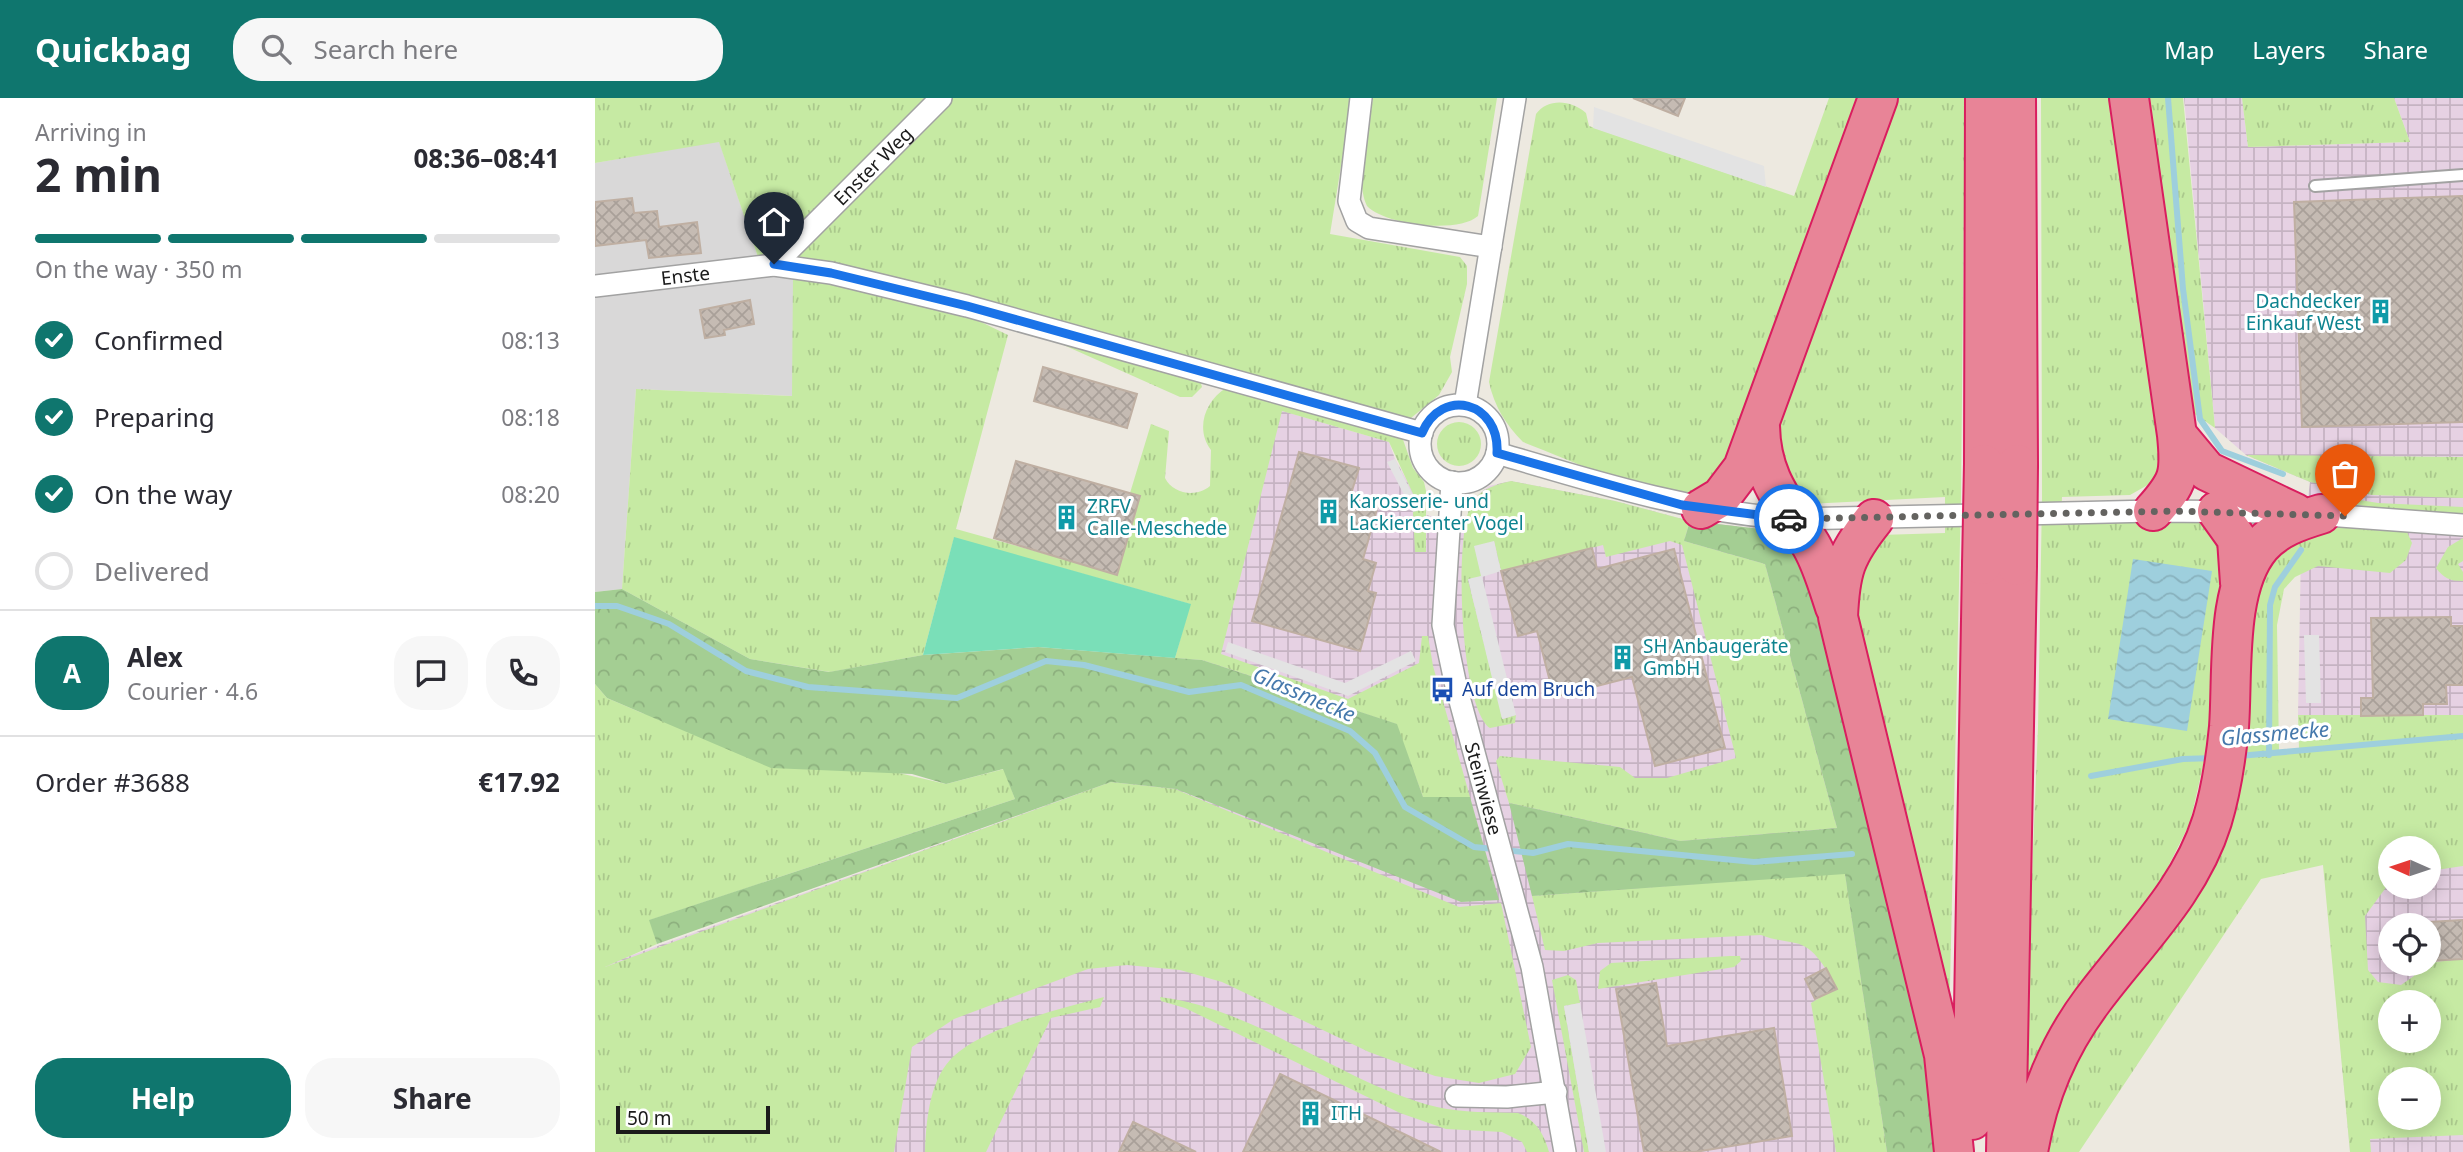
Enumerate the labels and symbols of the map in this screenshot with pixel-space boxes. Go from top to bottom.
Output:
street label: Enster Weg [828,121,918,211]
pin [744,192,804,264]
street label: Enste [660,260,711,291]
place label: Dachdecker Einkauf West [2246,288,2361,336]
building icon: Dachdecker Einkauf West [2367,298,2395,326]
pin [2315,444,2375,516]
courier [1754,484,1824,554]
place label: Karosserie- und Lackiercenter Vogel [1349,488,1524,536]
place label: ZRFV Calle-Meschede [1087,493,1227,541]
building icon: Karosserie- und Lackiercenter Vogel [1315,498,1343,526]
building icon: ZRFV Calle-Meschede [1053,503,1081,531]
place label: SH Anbaugeräte GmbH [1643,633,1789,681]
building icon: SH Anbaugeräte GmbH [1609,643,1637,671]
water label: Glassmecke [1249,660,1360,728]
bus stop icon: Auf dem Bruch [1428,675,1456,703]
place label: Auf dem Bruch [1462,676,1595,702]
water label: Glassmecke [2220,714,2330,752]
street label: Steinwiese [1459,739,1509,838]
north arrow [2378,836,2441,900]
building icon: ITH [1297,1099,1325,1127]
place label: ITH [1331,1100,1362,1126]
scale bar [616,1103,770,1135]

